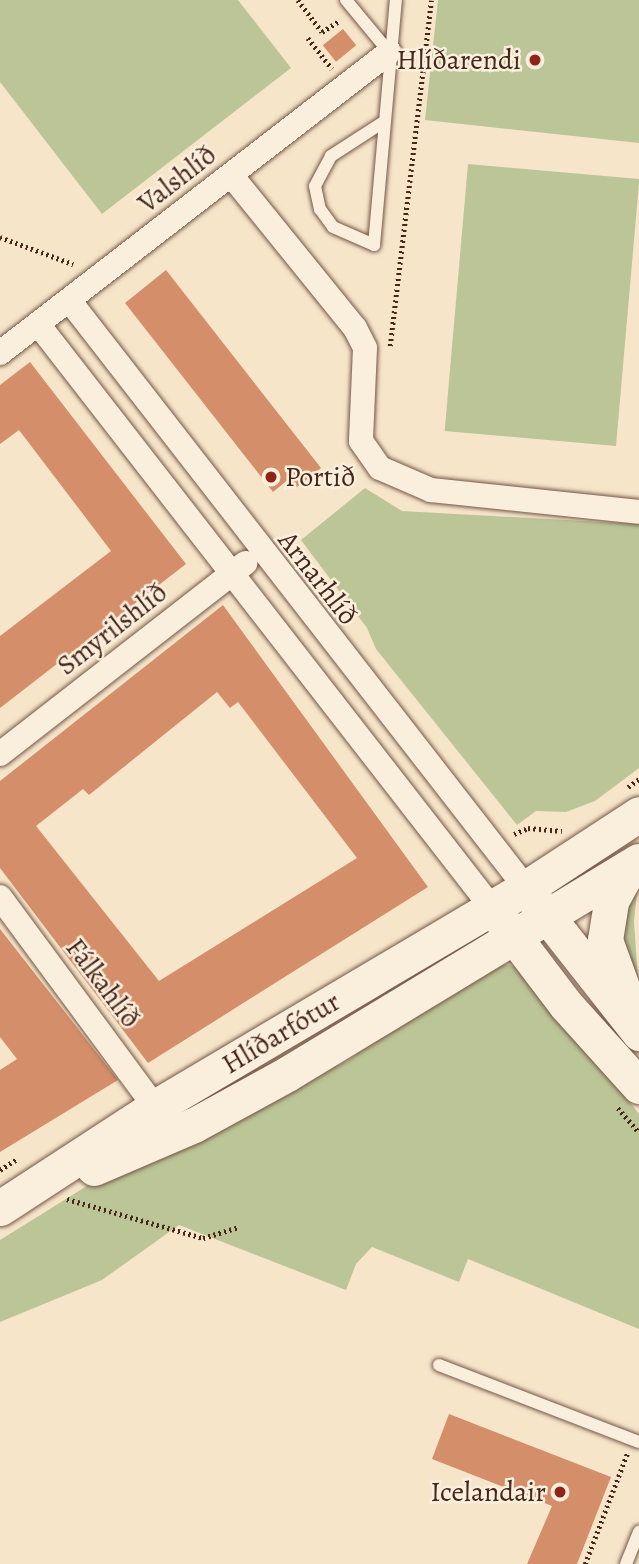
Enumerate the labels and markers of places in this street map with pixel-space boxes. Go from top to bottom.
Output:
place label: Hlíðarendi [397,43,521,77]
marker: Hlíðarendi [527,52,543,68]
place label: Portið [285,460,355,494]
marker: Portið [263,469,279,485]
place label: Icelandair [431,1475,546,1509]
marker: Icelandair [552,1484,568,1500]

